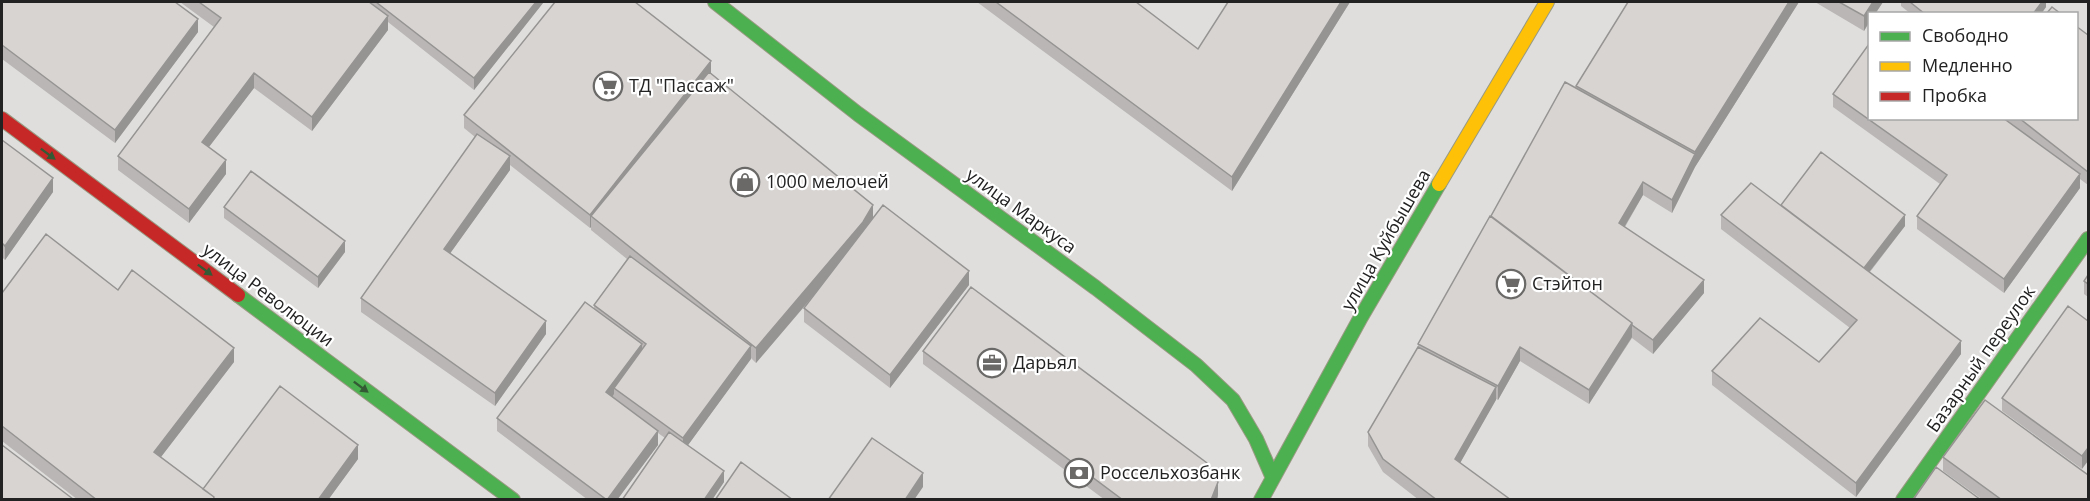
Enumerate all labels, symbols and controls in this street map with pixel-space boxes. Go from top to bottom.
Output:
legend [1868,12,2078,120]
text: Свободно [1922,23,2009,47]
text: Медленно [1922,53,2013,77]
supermarket icon: ТД "Пассаж" [592,70,624,102]
place label: ТД "Пассаж" [629,73,734,97]
text: Пробка [1922,83,1987,107]
one-way arrow [40,148,56,160]
street label: улица Маркуса [962,162,1082,258]
street label: улица Куйбышева [1335,165,1435,314]
shop icon: 1000 мелочей [729,166,761,198]
place label: 1000 мелочей [766,169,889,193]
street label: улица Революции [198,237,339,351]
one-way arrow [197,264,212,276]
supermarket icon: Стэйтон [1495,268,1527,300]
place label: Стэйтон [1532,271,1603,295]
street label: Базарный переулок [1920,280,2040,437]
office icon: Дарьял [976,347,1008,379]
place label: Дарьял [1013,350,1077,374]
one-way arrow [353,381,369,393]
bank icon: Россельхозбанк [1063,457,1095,489]
place label: Россельхозбанк [1100,460,1241,484]

